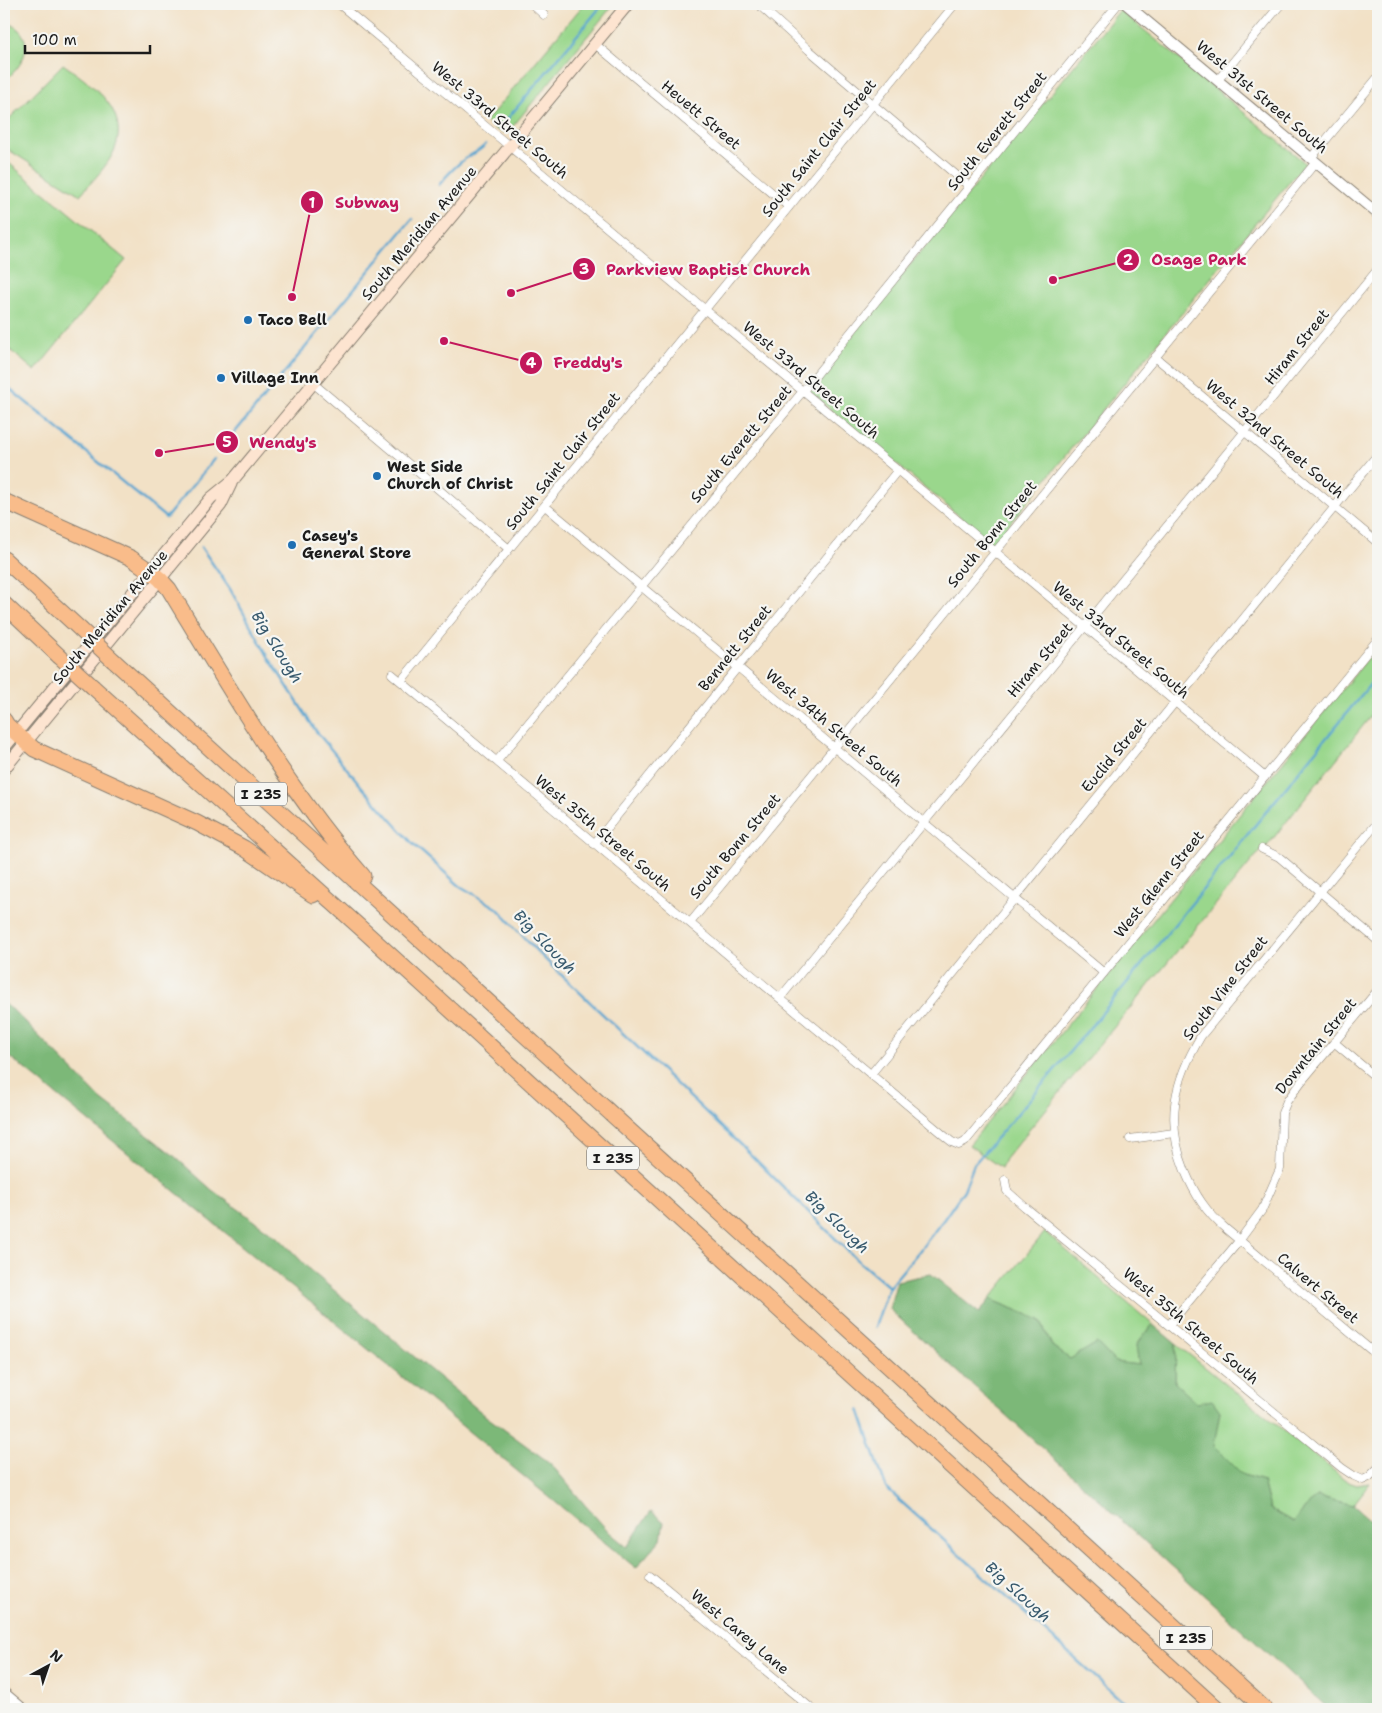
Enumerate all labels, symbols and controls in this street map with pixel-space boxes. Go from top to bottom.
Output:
scale bar [25,22,150,54]
text: 100 m [32,30,77,50]
street label: West 31st Street South [1192,36,1332,158]
street label: West 33rd Street South [428,57,572,183]
street label: South Everett Street [943,67,1051,195]
street label: South Saint Clair Street [757,75,881,221]
street label: Heuett Street [657,76,745,154]
street label: South Meridian Avenue [357,162,481,304]
callout: Subway [300,187,409,218]
text: Subway [335,192,399,213]
text: 1 [309,193,316,213]
callout: Osage Park [1116,244,1256,275]
text: Osage Park [1151,249,1247,270]
text: 2 [1123,250,1134,270]
callout: Parkview Baptist Church [571,253,821,284]
text: 3 [579,259,589,279]
text: Parkview Baptist Church [606,259,810,280]
street label: Hiram Street [1260,305,1334,389]
place label: Taco Bell [258,310,327,330]
marker: Taco Bell [242,314,254,326]
street label: West 33rd Street South [739,317,883,443]
callout: Freddy's [518,347,632,378]
text: Freddy's [553,352,623,373]
text: 4 [526,353,537,373]
place label: Village Inn [231,368,319,388]
marker: Village Inn [215,372,227,384]
street label: West 32nd Street South [1202,375,1348,503]
street label: South Everett Street [686,381,796,507]
street label: South Saint Clair Street [501,388,625,534]
callout: Wendy's [215,427,327,458]
text: 5 [222,432,232,452]
text: Wendy's [249,432,317,453]
place label: West Side Church of Christ [387,457,513,494]
marker: West Side Church of Christ [371,470,383,482]
street label: South Bonn Street [943,476,1041,592]
place label: Casey's General Store [302,526,411,563]
marker: Casey's General Store [286,539,298,551]
street label: South Meridian Avenue [48,546,172,688]
street label: West 33rd Street South [1049,577,1193,703]
street label: Bennett Street [694,601,776,695]
water label: Big Slough [246,607,308,687]
street label: Hiram Street [1003,618,1077,702]
street label: West 34th Street South [761,665,907,791]
street label: Euclid Street [1077,713,1151,797]
street label: West 35th Street South [531,770,675,896]
road number: I 235 [235,782,287,806]
street label: South Bonn Street [685,789,785,903]
street label: West Glenn Street [1110,826,1208,942]
water label: Big Slough [509,905,581,979]
street label: South Vine Street [1178,932,1272,1044]
street label: Downtain Street [1271,994,1361,1098]
road number: I 235 [587,1146,639,1170]
water label: Big Slough [800,1186,874,1258]
street label: Calvert Street [1273,1248,1363,1328]
street label: West 35th Street South [1119,1263,1263,1389]
water label: Big Slough [981,1557,1055,1627]
street label: West Carey Lane [687,1585,793,1679]
road number: I 235 [1160,1626,1212,1650]
north arrow [22,1640,72,1690]
text: N [46,1646,66,1667]

